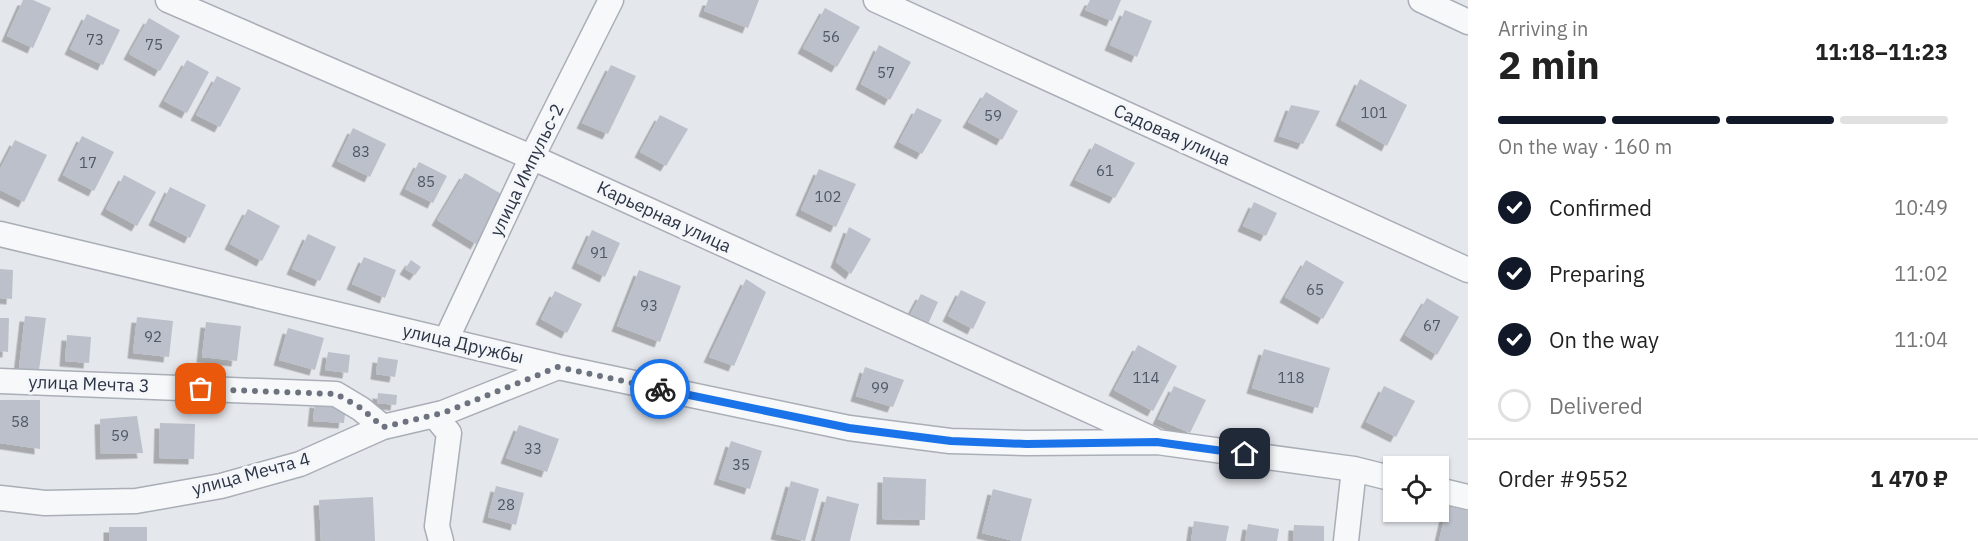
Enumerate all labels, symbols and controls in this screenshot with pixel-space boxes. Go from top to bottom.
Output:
text: Arriving in [1498,15,1588,42]
house number: 56 [822,27,840,46]
house number: 73 [86,30,104,49]
house number: 75 [145,35,163,54]
text: 11:18–11:23 [1815,37,1948,66]
text: 2 min [1498,39,1600,90]
house number: 57 [877,63,895,82]
street label: Садовая улица [1110,99,1234,171]
street label: улица Импульс-2 [484,100,569,240]
house number: 101 [1360,103,1388,122]
house number: 59 [984,106,1002,125]
text: On the way · 160 m [1498,133,1672,160]
house number: 83 [352,142,370,161]
house number: 17 [79,153,97,172]
house number: 61 [1096,161,1114,180]
house number: 85 [417,172,435,191]
street label: Карьерная улица [593,175,735,258]
house number: 102 [814,187,842,206]
icon: check [1498,191,1531,224]
text: Confirmed [1549,193,1652,222]
text: 10:49 [1894,194,1948,221]
house number: 91 [590,243,608,262]
icon: check [1498,257,1531,290]
text: Preparing [1549,259,1644,288]
text: 11:02 [1894,260,1948,287]
house number: 65 [1306,280,1324,299]
house number: 93 [640,296,658,315]
house number: 67 [1423,316,1441,335]
street label: улица Дружбы [400,318,526,369]
icon: check [1498,323,1531,356]
text: On the way [1549,325,1659,354]
text: 11:04 [1894,326,1948,353]
house number: 92 [144,327,162,346]
courier [630,359,690,419]
pin [175,363,226,414]
house number: 114 [1132,368,1160,387]
house number: 118 [1277,368,1305,387]
street label: улица Мечта 3 [28,370,150,397]
icon: bag [184,372,217,405]
icon: bike [644,373,677,406]
house number: 99 [871,378,889,397]
text: Delivered [1549,391,1643,420]
house number: 58 [11,412,29,431]
house number: 59 [111,426,129,445]
pin [1219,428,1270,479]
icon: home [1228,437,1261,470]
house number: 33 [524,439,542,458]
street label: улица Мечта 4 [189,447,313,500]
house number: 35 [732,455,750,474]
map controls [1383,456,1449,522]
button: locate [1383,456,1449,522]
text: Order #9552 [1498,464,1628,493]
text: 1 470 ₽ [1870,464,1948,493]
house number: 28 [497,495,515,514]

